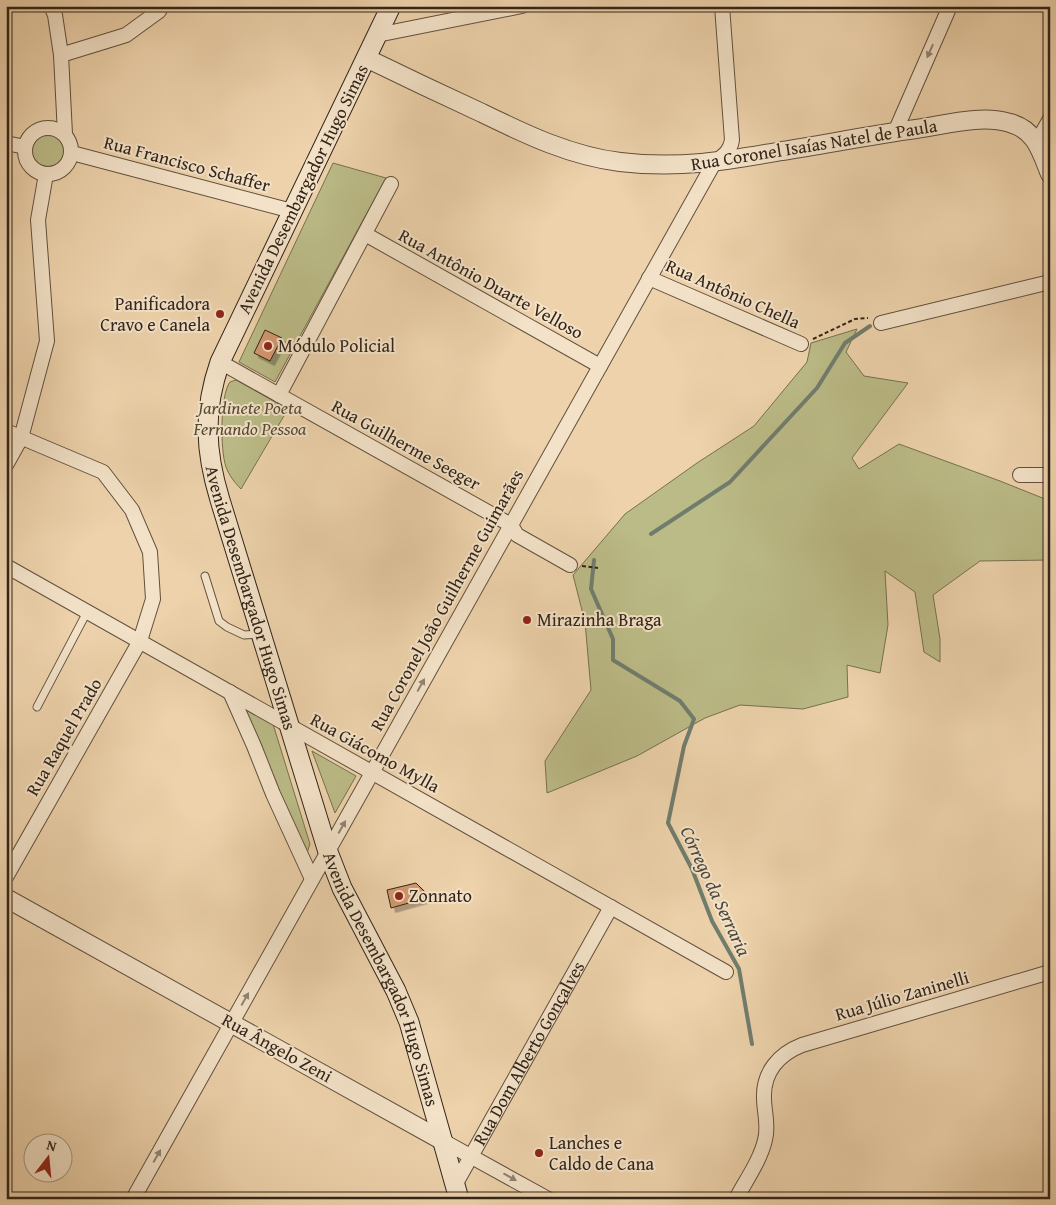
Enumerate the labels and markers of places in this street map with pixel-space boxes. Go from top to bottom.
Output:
place label: Panificadora Cravo e Canela [100,290,210,338]
marker: Panificadora Cravo e Canela [214,308,226,320]
place label: Módulo Policial [278,332,395,359]
marker: Módulo Policial [262,340,274,352]
place label: Mirazinha Braga [537,606,662,633]
marker: Mirazinha Braga [521,614,533,626]
place label: Zonnato [409,882,472,909]
marker: Zonnato [393,890,405,902]
place label: Lanches e Caldo de Cana [549,1129,655,1177]
marker: Lanches e Caldo de Cana [533,1147,545,1159]

